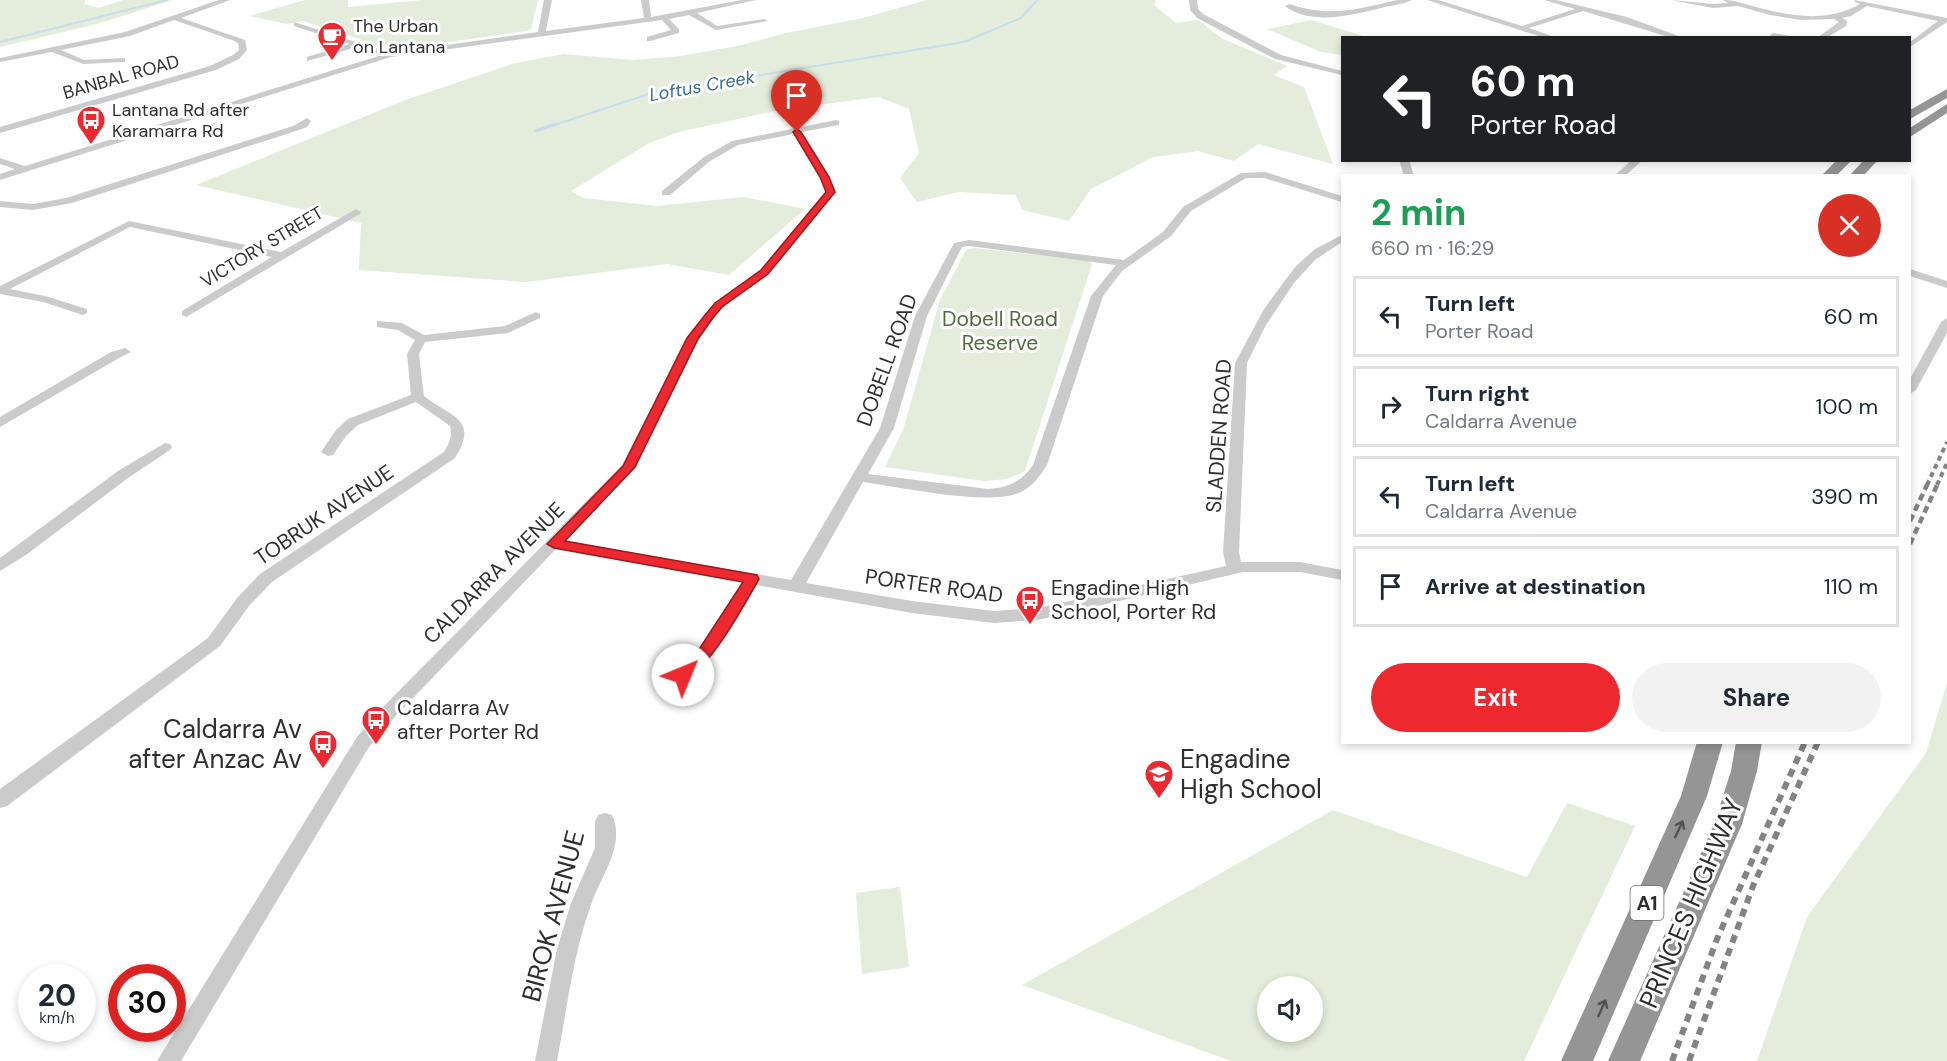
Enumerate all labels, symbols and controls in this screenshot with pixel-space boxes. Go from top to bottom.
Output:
place label: The Urban on Lantana [353,14,445,59]
cafe icon: The Urban on Lantana [316,20,348,62]
street label: BANBAL ROAD [60,49,182,105]
text: 60 m [1470,54,1576,109]
icon: left [1371,60,1449,138]
water label: Loftus Creek [647,65,757,107]
pin [771,70,822,132]
icon: arrive [780,79,813,112]
place label: Lantana Rd after Karamarra Rd [112,98,250,143]
bus stop icon: Lantana Rd after Karamarra Rd [75,104,107,146]
text: Porter Road [1470,107,1616,142]
text: 2 min [1371,189,1466,236]
button: close [1818,194,1881,257]
street label: VICTORY STREET [196,201,328,293]
text: 660 m · 16:29 [1371,235,1494,261]
text: Turn left [1425,289,1515,318]
street label: DOBELL ROAD [850,290,924,430]
icon: left [1374,300,1407,333]
text: 60 m [1824,302,1878,331]
park label: Dobell Road Reserve [942,305,1058,357]
text: Porter Road [1425,318,1533,344]
street label: SLADDEN ROAD [1200,358,1238,514]
text: Turn right [1425,379,1530,408]
icon: right [1374,390,1407,423]
text: 100 m [1816,392,1878,421]
text: Caldarra Avenue [1425,408,1577,434]
street label: TOBRUK AVENUE [249,458,399,572]
text: Turn left [1425,469,1515,498]
icon: left [1374,480,1407,513]
text: 390 m [1811,482,1878,511]
street label: CALDARRA AVENUE [417,496,571,650]
text: Caldarra Avenue [1425,498,1577,524]
street label: PORTER ROAD [863,562,1005,610]
icon: arrive [1374,570,1407,603]
text: Arrive at destination [1425,572,1646,601]
text: 110 m [1824,572,1878,601]
place label: Engadine High School, Porter Rd [1051,574,1216,626]
bus stop icon: Engadine High School, Porter Rd [1014,584,1046,626]
position arrow [651,643,715,707]
button: Exit [1371,663,1620,732]
button: Share [1632,663,1881,732]
place label: Caldarra Av after Porter Rd [397,694,539,746]
bus stop icon: Caldarra Av after Porter Rd [360,704,392,746]
place label: Caldarra Av after Anzac Av [128,712,302,776]
bus stop icon: Caldarra Av after Anzac Av [307,728,339,770]
place label: Engadine High School [1180,742,1322,806]
school or university icon: Engadine High School [1143,758,1175,800]
street label: PRINCES HIGHWAY [1631,793,1751,1013]
one-way arrow [1674,820,1685,838]
street label: BIROK AVENUE [514,827,592,1005]
road number: A1 [1630,886,1664,920]
speed limit sign: 30 [108,964,186,1042]
text: 20 [38,976,76,1015]
map controls [1257,976,1323,1042]
button: sound [1257,976,1323,1042]
one-way arrow [1598,999,1609,1017]
text: km/h [39,1008,75,1028]

